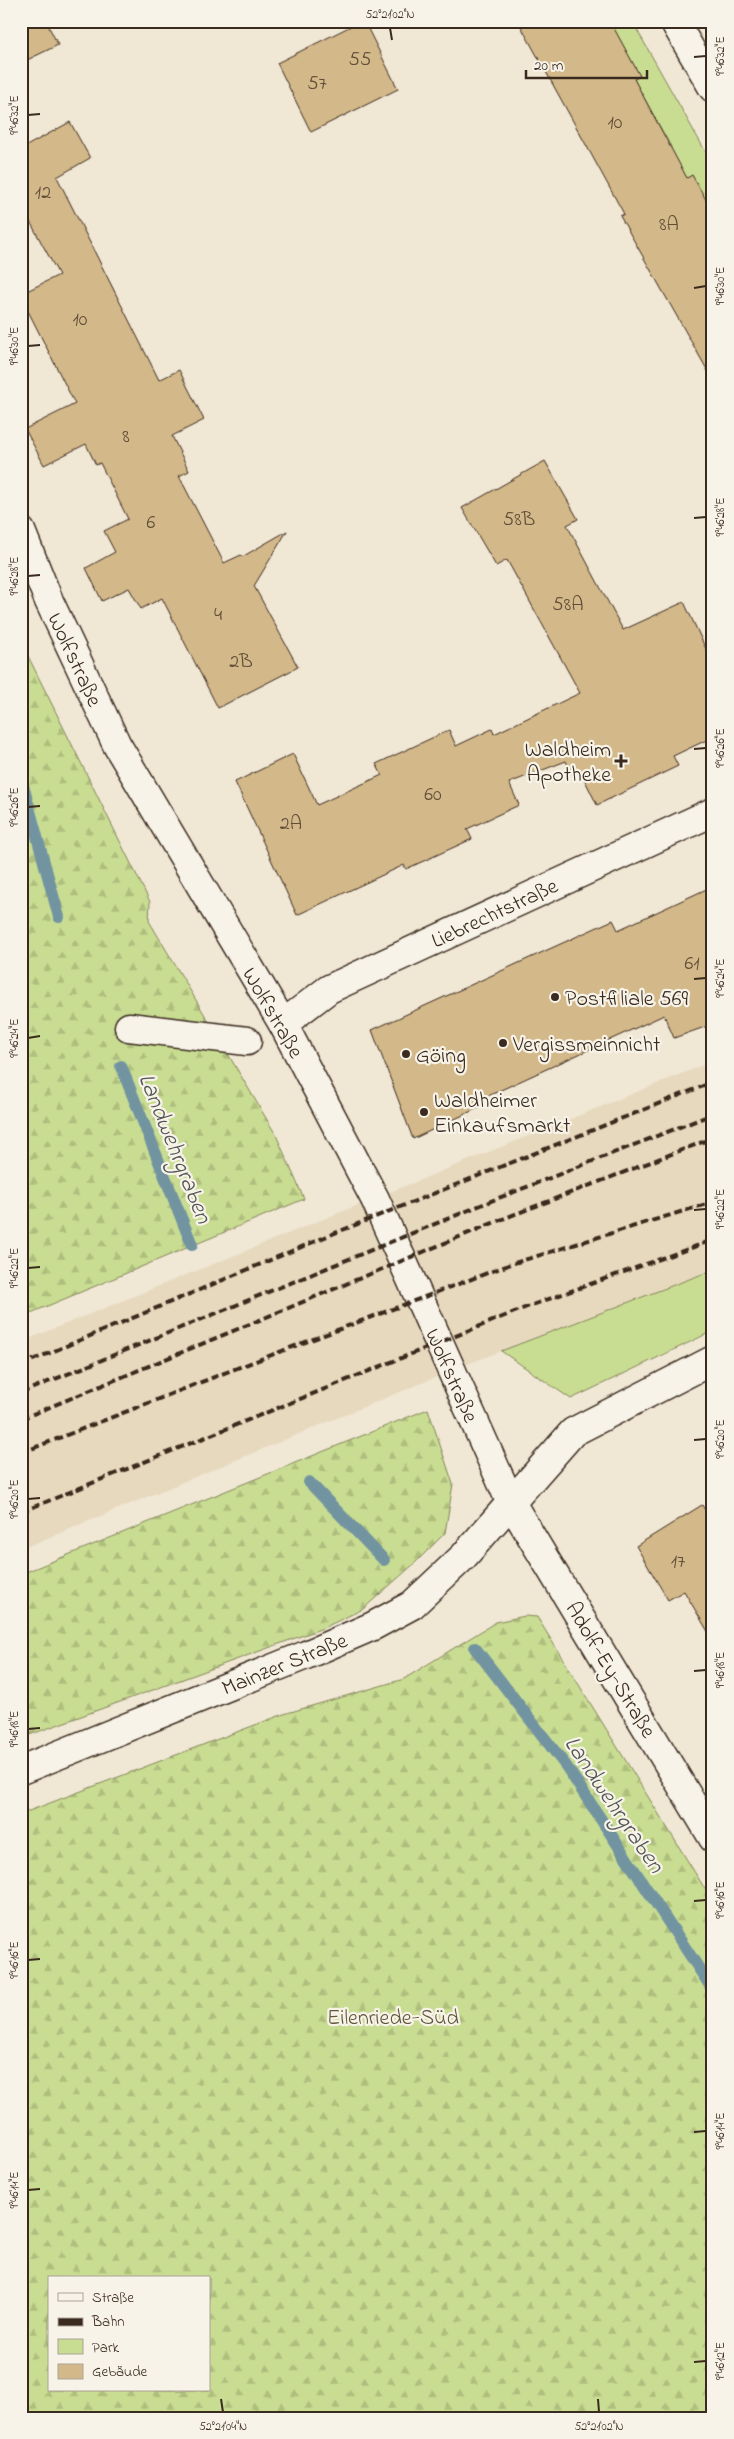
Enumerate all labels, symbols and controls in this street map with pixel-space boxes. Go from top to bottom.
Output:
text: 52°21'02"N [365,6,415,24]
text: 9°46'32"E [712,36,730,76]
house number: 55 [349,46,371,75]
scale bar [526,48,648,80]
text: 20 m [534,55,564,77]
house number: 57 [307,70,327,99]
text: 9°46'32"E [6,95,24,135]
house number: 10 [608,109,623,138]
house number: 12 [35,179,51,208]
house number: 8A [659,211,679,240]
text: 9°46'30"E [712,267,730,305]
house number: 10 [73,306,88,335]
text: 9°46'30"E [6,327,24,365]
house number: 8 [122,423,130,452]
text: 9°46'28"E [712,498,730,536]
house number: 58B [503,506,535,535]
house number: 6 [147,509,156,538]
text: 9°46'28"E [6,557,24,595]
house number: 58A [552,591,584,620]
house number: 4 [214,601,222,630]
street label: Wolfstraße [38,608,109,713]
house number: 2B [229,648,253,677]
text: 9°46'26"E [712,728,730,768]
place label: Waldheim Apotheke [525,735,611,792]
marker: Waldheim Apotheke [615,755,627,767]
house number: 60 [424,781,442,810]
text: 9°46'26"E [6,787,24,827]
house number: 2A [280,810,302,839]
street label: Liebrechtstraße [427,871,564,958]
house number: 61 [684,950,700,979]
text: 9°46'24"E [712,958,730,998]
street label: Wolfstraße [232,962,310,1065]
place label: Postfiliale 569 [565,984,688,1016]
marker: Postfiliale 569 [549,991,561,1003]
text: 9°46'24"E [6,1018,24,1058]
place label: Vergissmeinnicht [512,1030,661,1063]
marker: Vergissmeinnicht [497,1037,509,1049]
place label: Göing [416,1041,466,1074]
marker: Göing [400,1048,412,1060]
water label: Landwehrgraben [128,1069,220,1230]
place label: Waldheimer Einkaufsmarkt [434,1086,571,1143]
marker: Waldheimer Einkaufsmarkt [418,1106,430,1118]
text: 9°46'22"E [712,1189,730,1229]
text: 9°46'22"E [6,1248,24,1288]
street label: Wolfstraße [415,1324,485,1429]
text: 9°46'20"E [712,1419,730,1459]
text: 9°46'20"E [6,1479,24,1519]
house number: 17 [671,1548,685,1577]
street label: Adolf-Ey-Straße [555,1596,663,1746]
street label: Mainzer Straße [217,1626,353,1706]
text: 9°46'18"E [712,1652,730,1688]
text: 9°46'18"E [6,1711,24,1747]
water label: Landwehrgraben [554,1730,673,1882]
text: 9°46'16"E [712,1881,730,1919]
text: 9°46'16"E [6,1941,24,1979]
park label: Eilenriede-Süd [327,2003,459,2035]
text: 9°46'14"E [712,2112,730,2150]
text: 9°46'14"E [6,2171,24,2209]
legend [48,2276,210,2392]
text: Straße [92,2287,134,2309]
text: Bahn [91,2311,125,2333]
text: Park [92,2337,120,2359]
text: 9°46'12"E [712,2342,730,2380]
text: Gebäude [92,2361,148,2383]
text: 52°21'04"N [199,2418,247,2436]
text: 52°21'02"N [574,2418,624,2436]

